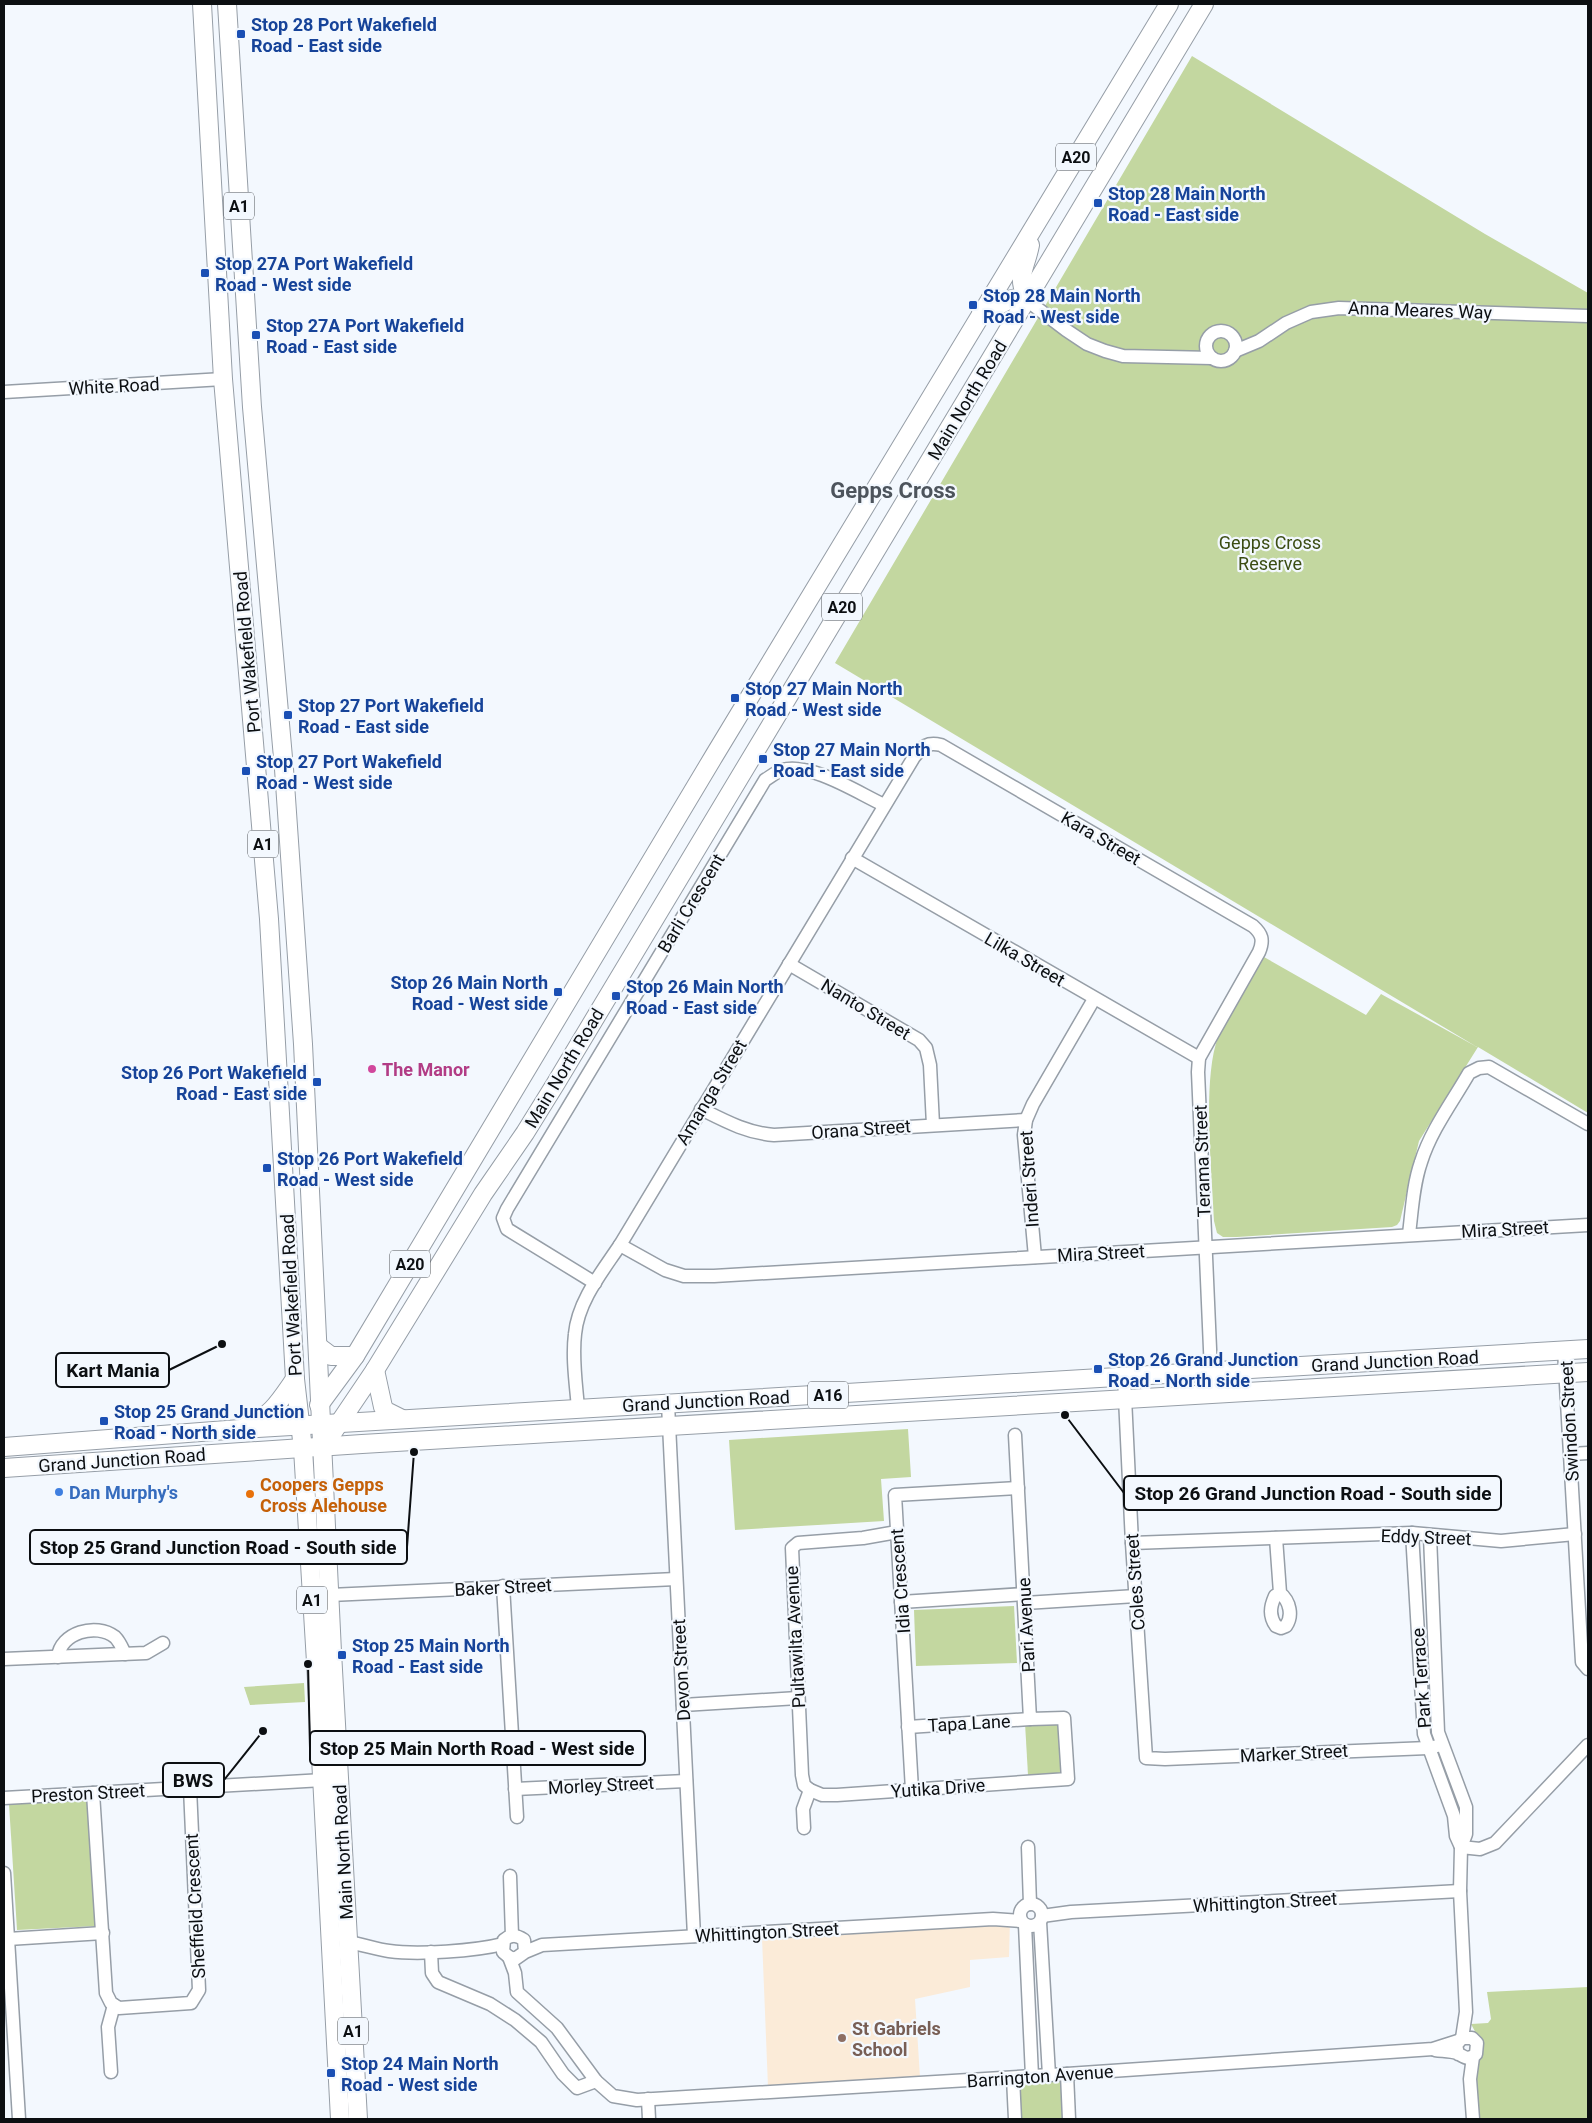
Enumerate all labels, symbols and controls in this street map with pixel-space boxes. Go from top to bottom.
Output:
place label: Stop 28 Port Wakefield Road - East side [251,14,437,56]
marker: Stop 28 Port Wakefield Road - East side [235,28,247,40]
road number: A20 [1056,144,1096,170]
place label: Stop 28 Main North Road - East side [1108,183,1266,225]
road number: A1 [224,192,254,220]
marker: Stop 28 Main North Road - East side [1092,197,1104,209]
place label: Stop 27A Port Wakefield Road - West side [215,253,413,295]
marker: Stop 27A Port Wakefield Road - West side [199,267,211,279]
place label: Stop 28 Main North Road - West side [983,285,1141,327]
street label: Anna Meares Way [1348,297,1493,323]
marker: Stop 28 Main North Road - West side [967,299,979,311]
place label: Stop 27A Port Wakefield Road - East side [266,315,464,357]
marker: Stop 27A Port Wakefield Road - East side [250,329,262,341]
street label: Main North Road [923,337,1011,463]
street label: White Road [68,373,160,399]
district label: Gepps Cross [830,478,956,503]
park label: Gepps Cross Reserve [1219,532,1321,574]
street label: Port Wakefield Road [229,570,265,734]
road number: A20 [822,594,862,620]
place label: Stop 27 Main North Road - West side [745,678,903,720]
marker: Stop 27 Main North Road - West side [729,692,741,704]
place label: Stop 27 Port Wakefield Road - East side [298,695,484,737]
marker: Stop 27 Port Wakefield Road - East side [282,709,294,721]
place label: Stop 27 Main North Road - East side [773,739,931,781]
place label: Stop 27 Port Wakefield Road - West side [256,751,442,793]
marker: Stop 27 Main North Road - East side [757,753,769,765]
marker: Stop 27 Port Wakefield Road - West side [240,765,252,777]
street label: Kara Street [1057,807,1145,869]
road number: A1 [248,831,278,858]
street label: Barli Crescent [653,850,729,956]
street label: Lilka Street [981,928,1069,990]
place label: Stop 26 Main North Road - West side [390,972,548,1014]
street label: Nanto Street [818,974,915,1044]
place label: Stop 26 Main North Road - East side [626,976,784,1018]
marker: Stop 26 Main North Road - West side [552,986,564,998]
marker: Stop 26 Main North Road - East side [610,990,622,1002]
street label: Main North Road [520,1005,608,1131]
street label: Amanga Street [671,1035,751,1148]
place label: The Manor [382,1059,470,1080]
place label: Stop 26 Port Wakefield Road - East side [121,1062,307,1104]
marker: The Manor [366,1063,378,1075]
marker: Stop 26 Port Wakefield Road - East side [311,1076,323,1088]
street label: Terama Street [1190,1104,1214,1218]
street label: Orana Street [811,1115,912,1143]
street label: Inderi Street [1015,1130,1043,1228]
place label: Stop 26 Port Wakefield Road - West side [277,1148,463,1190]
marker: Stop 26 Port Wakefield Road - West side [261,1162,273,1174]
street label: Port Wakefield Road [276,1213,306,1377]
street label: Mira Street [1461,1216,1549,1242]
street label: Mira Street [1057,1240,1145,1266]
road number: A20 [390,1250,430,1278]
street label: Grand Junction Road [1311,1346,1479,1376]
place label: Stop 26 Grand Junction Road - North side [1108,1349,1298,1391]
callout: Kart Mania [56,1353,169,1387]
text: Kart Mania [66,1359,160,1382]
street label: Swindon Street [1555,1360,1583,1482]
marker: Stop 26 Grand Junction Road - North side [1092,1363,1104,1375]
road number: A16 [808,1382,848,1408]
street label: Grand Junction Road [622,1386,790,1416]
place label: Stop 25 Grand Junction Road - North side [114,1401,304,1443]
marker: Stop 25 Grand Junction Road - North side [98,1415,110,1427]
street label: Grand Junction Road [38,1444,206,1476]
place label: Coopers Gepps Cross Alehouse [260,1474,387,1516]
callout: Stop 26 Grand Junction Road - South side [1124,1476,1501,1510]
place label: Dan Murphy's [69,1482,178,1503]
text: Stop 26 Grand Junction Road - South side [1134,1482,1492,1505]
marker: Dan Murphy's [53,1486,65,1498]
marker: Coopers Gepps Cross Alehouse [244,1488,256,1500]
street label: Eddy Street [1380,1525,1472,1549]
street label: Idia Crescent [886,1528,914,1634]
callout: Stop 25 Grand Junction Road - South side [30,1530,407,1564]
street label: Coles Street [1121,1533,1149,1631]
text: Stop 25 Grand Junction Road - South side [39,1536,397,1559]
street label: Pultawilta Avenue [781,1565,809,1709]
street label: Baker Street [454,1574,552,1600]
street label: Pari Avenue [1013,1577,1039,1673]
road number: A1 [297,1586,327,1614]
street label: Devon Street [668,1618,694,1721]
street label: Park Terrace [1407,1627,1435,1729]
place label: Stop 25 Main North Road - East side [352,1635,510,1677]
marker: Stop 25 Main North Road - East side [336,1649,348,1661]
street label: Tapa Lane [927,1710,1011,1736]
callout: Stop 25 Main North Road - West side [310,1731,645,1765]
text: Stop 25 Main North Road - West side [319,1737,635,1760]
street label: Marker Street [1239,1740,1349,1766]
callout: BWS [163,1763,224,1797]
text: BWS [173,1769,214,1792]
street label: Morley Street [547,1772,655,1798]
street label: Yutika Drive [890,1774,986,1802]
street label: Preston Street [31,1780,146,1806]
street label: Main North Road [329,1784,357,1920]
street label: Sheffield Crescent [181,1833,209,1979]
street label: Whittington Street [1192,1888,1338,1916]
street label: Whittington Street [694,1918,840,1946]
road number: A1 [338,2018,368,2044]
place label: St Gabriels School [852,2018,941,2060]
marker: St Gabriels School [836,2032,848,2044]
place label: Stop 24 Main North Road - West side [341,2053,499,2095]
street label: Barrington Avenue [966,2060,1114,2092]
marker: Stop 24 Main North Road - West side [325,2067,337,2079]

